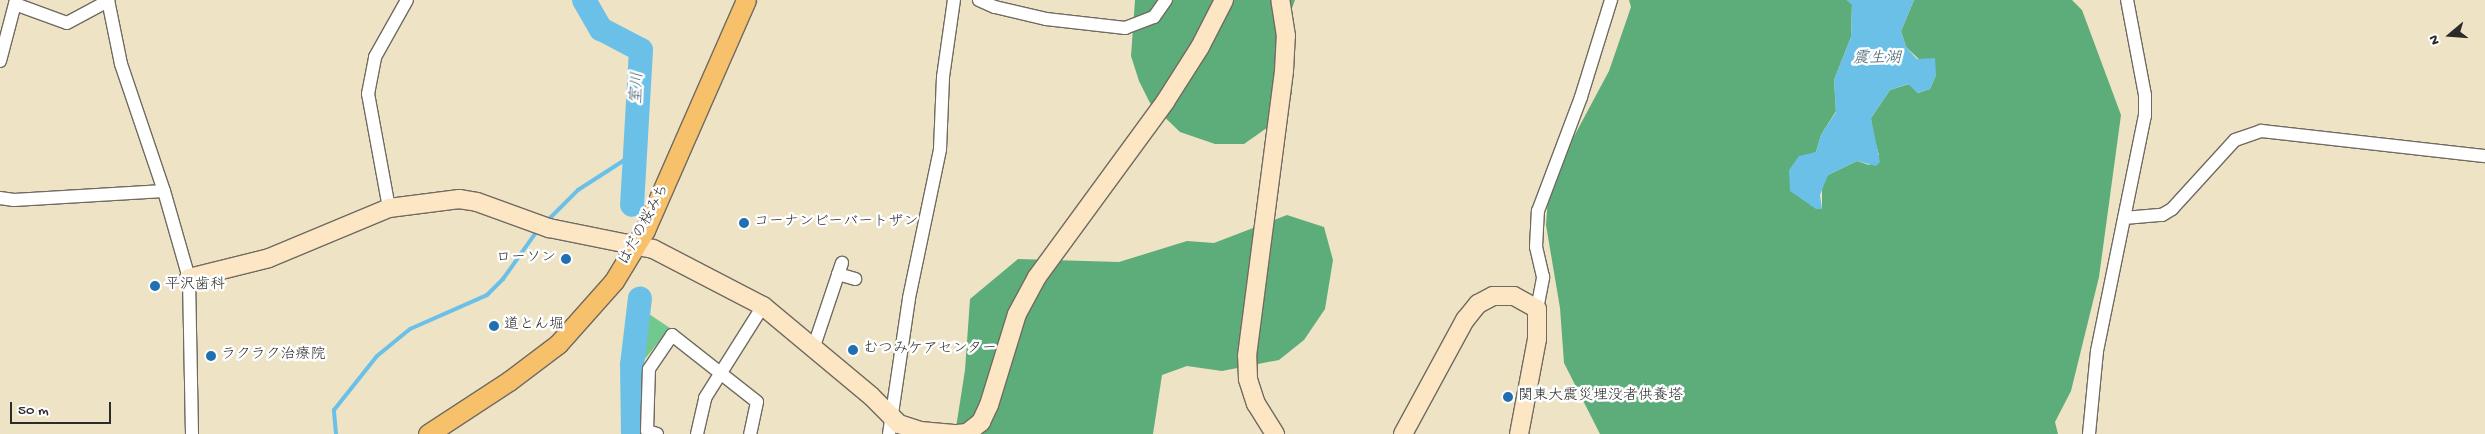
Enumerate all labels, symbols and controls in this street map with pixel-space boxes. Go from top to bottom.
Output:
north arrow [2425,10,2475,60]
text: N [2426,33,2445,47]
water label: 震生湖 [1853,50,1901,70]
water label: 室川 [629,72,649,104]
street label: はだの桜みち [616,181,674,269]
place label: コーナンビーバートザン [754,214,918,232]
marker: コーナンビーバートザン [738,217,750,229]
place label: ローソン [496,250,556,268]
marker: ローソン [560,253,572,265]
place label: 平沢歯科 [165,277,225,295]
marker: 平沢歯科 [149,280,161,292]
place label: 道とん堀 [504,317,564,335]
marker: 道とん堀 [488,320,500,332]
place label: むつみケアセンター [863,341,998,359]
marker: むつみケアセンター [847,344,859,356]
place label: ラクラク治療院 [221,347,326,365]
marker: ラクラク治療院 [205,350,217,362]
place label: 関東大震災埋没者供養塔 [1518,388,1683,406]
marker: 関東大震災埋没者供養塔 [1502,391,1514,403]
scale bar [12,392,114,424]
text: 50 m [18,402,49,420]

